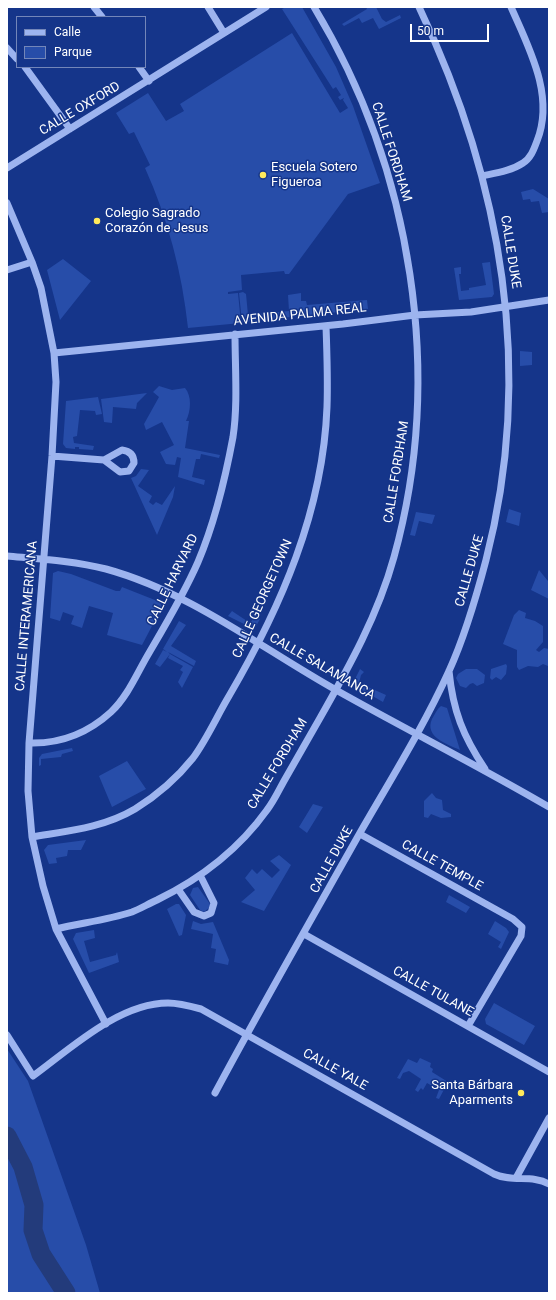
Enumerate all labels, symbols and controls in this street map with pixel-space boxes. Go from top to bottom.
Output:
legend [16,16,146,68]
scale bar [412,16,491,42]
text: 50 m [417,24,444,38]
text: Calle [54,25,81,39]
text: Parque [54,45,92,59]
street label: CALLE OXFORD [37,79,123,139]
street label: CALLE FORDHAM [368,100,414,204]
place label: Escuela Sotero Figueroa [271,160,357,191]
marker: Escuela Sotero Figueroa [258,170,268,180]
place label: Colegio Sagrado Corazón de Jesus [105,206,208,237]
street label: CALLE DUKE [497,214,523,290]
marker: Colegio Sagrado Corazón de Jesus [92,216,102,226]
street label: AVENIDA PALMA REAL [233,300,367,330]
street label: CALLE FORDHAM [381,420,413,524]
street label: CALLE HARVARD [144,532,202,628]
street label: CALLE DUKE [452,533,488,609]
street label: CALLE GEORGETOWN [230,537,296,661]
street label: CALLE INTERAMERICANA [13,540,41,692]
street label: CALLE SALAMANCA [266,630,378,704]
street label: CALLE FORDHAM [245,716,311,812]
street label: CALLE DUKE [307,824,357,896]
street label: CALLE TEMPLE [399,837,485,895]
street label: CALLE TULANE [390,963,476,1021]
street label: CALLE YALE [300,1046,370,1094]
place label: Santa Bárbara Aparments [431,1078,513,1109]
marker: Santa Bárbara Aparments [516,1088,526,1098]

